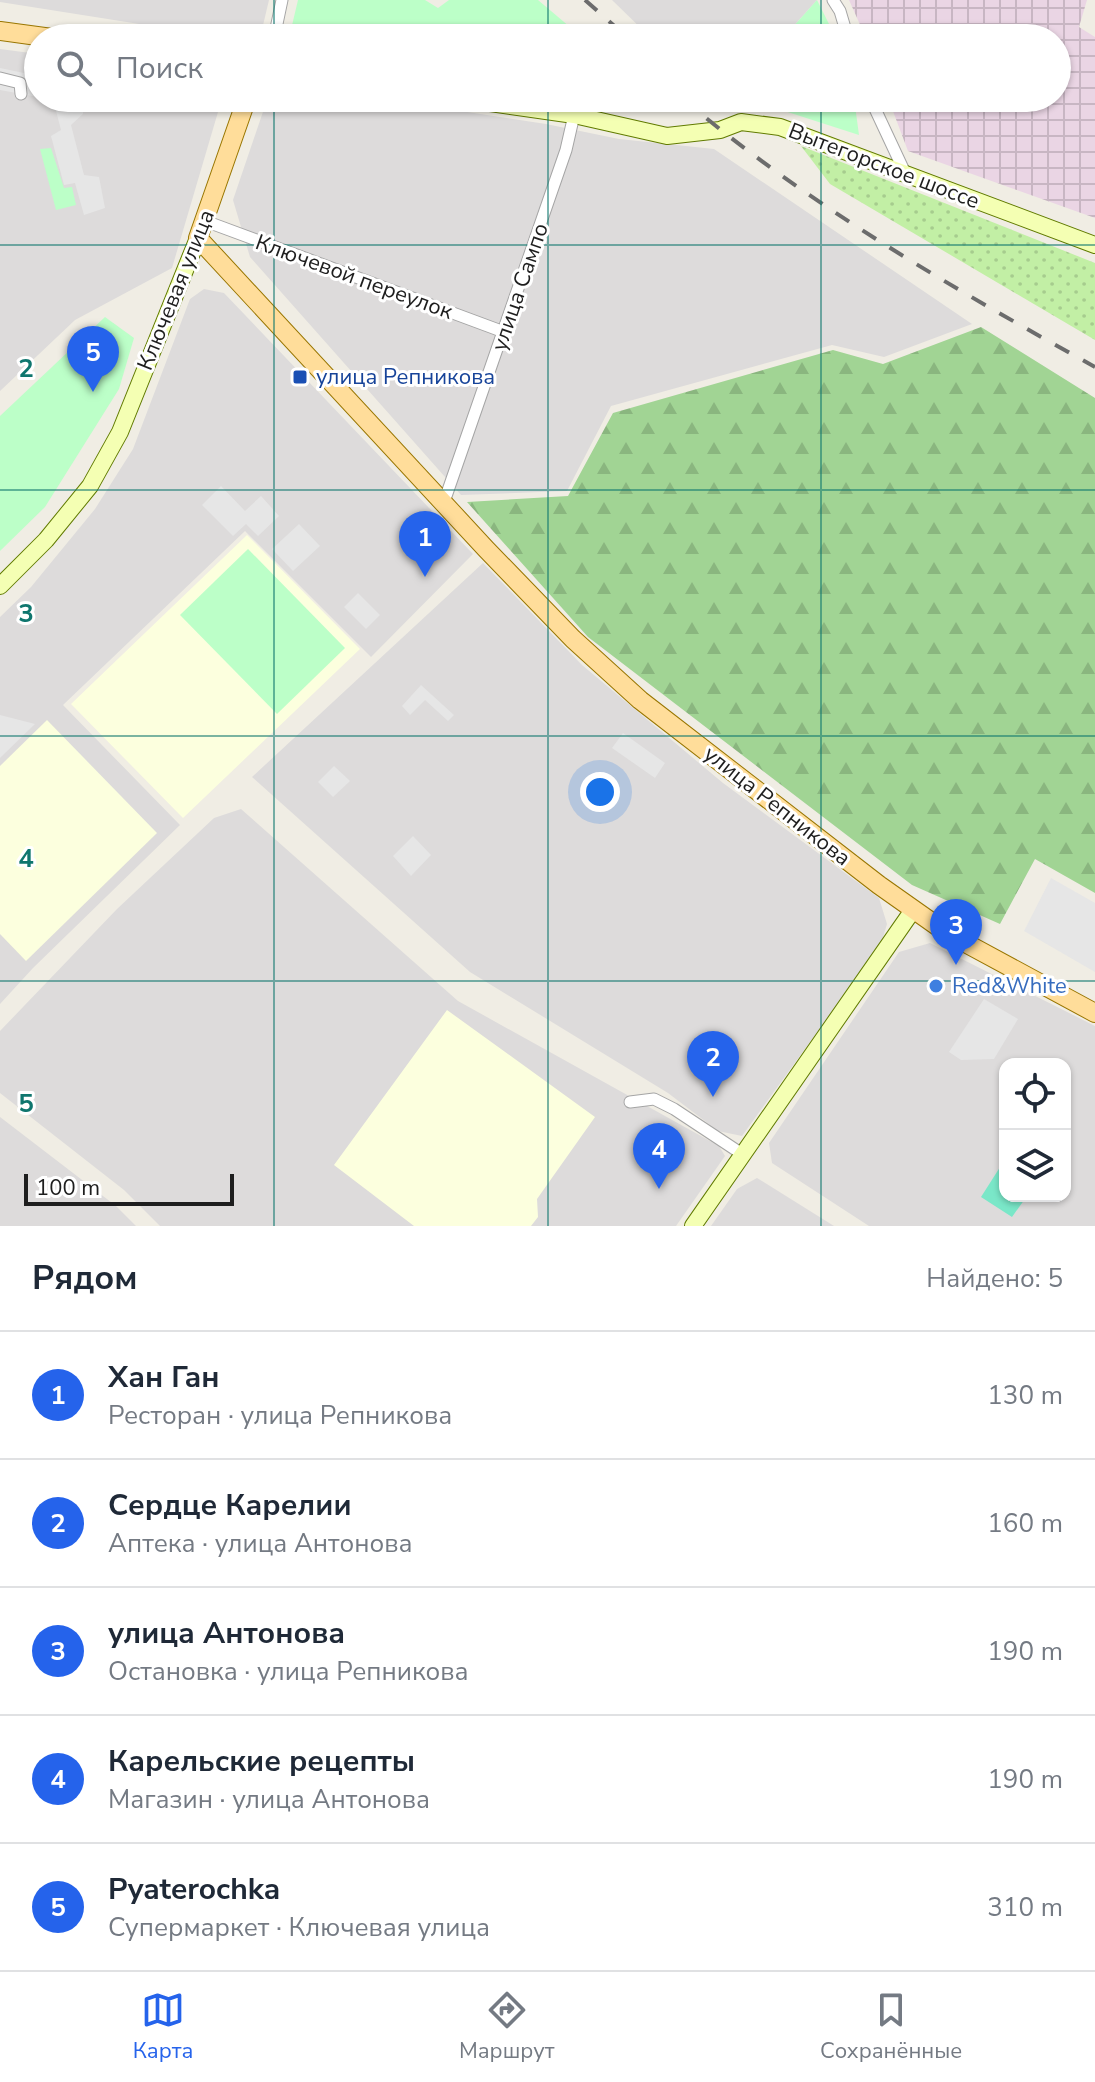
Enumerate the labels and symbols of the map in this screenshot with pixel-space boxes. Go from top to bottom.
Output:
street label: Вытегорское шоссе [784,116,984,216]
street label: Ключевая улица [130,205,222,375]
street label: улица Сампо [484,219,556,355]
street label: Ключевой переулок [251,227,457,327]
pin: 5 [67,326,119,392]
text: 2 [18,351,34,386]
place label: улица Репникова [316,362,495,392]
marker: улица Репникова [291,368,309,386]
pin: 1 [399,511,451,577]
text: 3 [18,596,34,631]
street label: улица Репникова [697,739,857,873]
your location [580,772,620,812]
text: 4 [18,841,34,876]
pin: 3 [930,899,982,965]
place label: Red&White [952,971,1067,1001]
marker: Red&White [927,977,945,995]
pin: 2 [687,1031,739,1097]
text: 5 [18,1086,34,1121]
pin: 4 [633,1123,685,1189]
scale bar [24,1170,234,1206]

